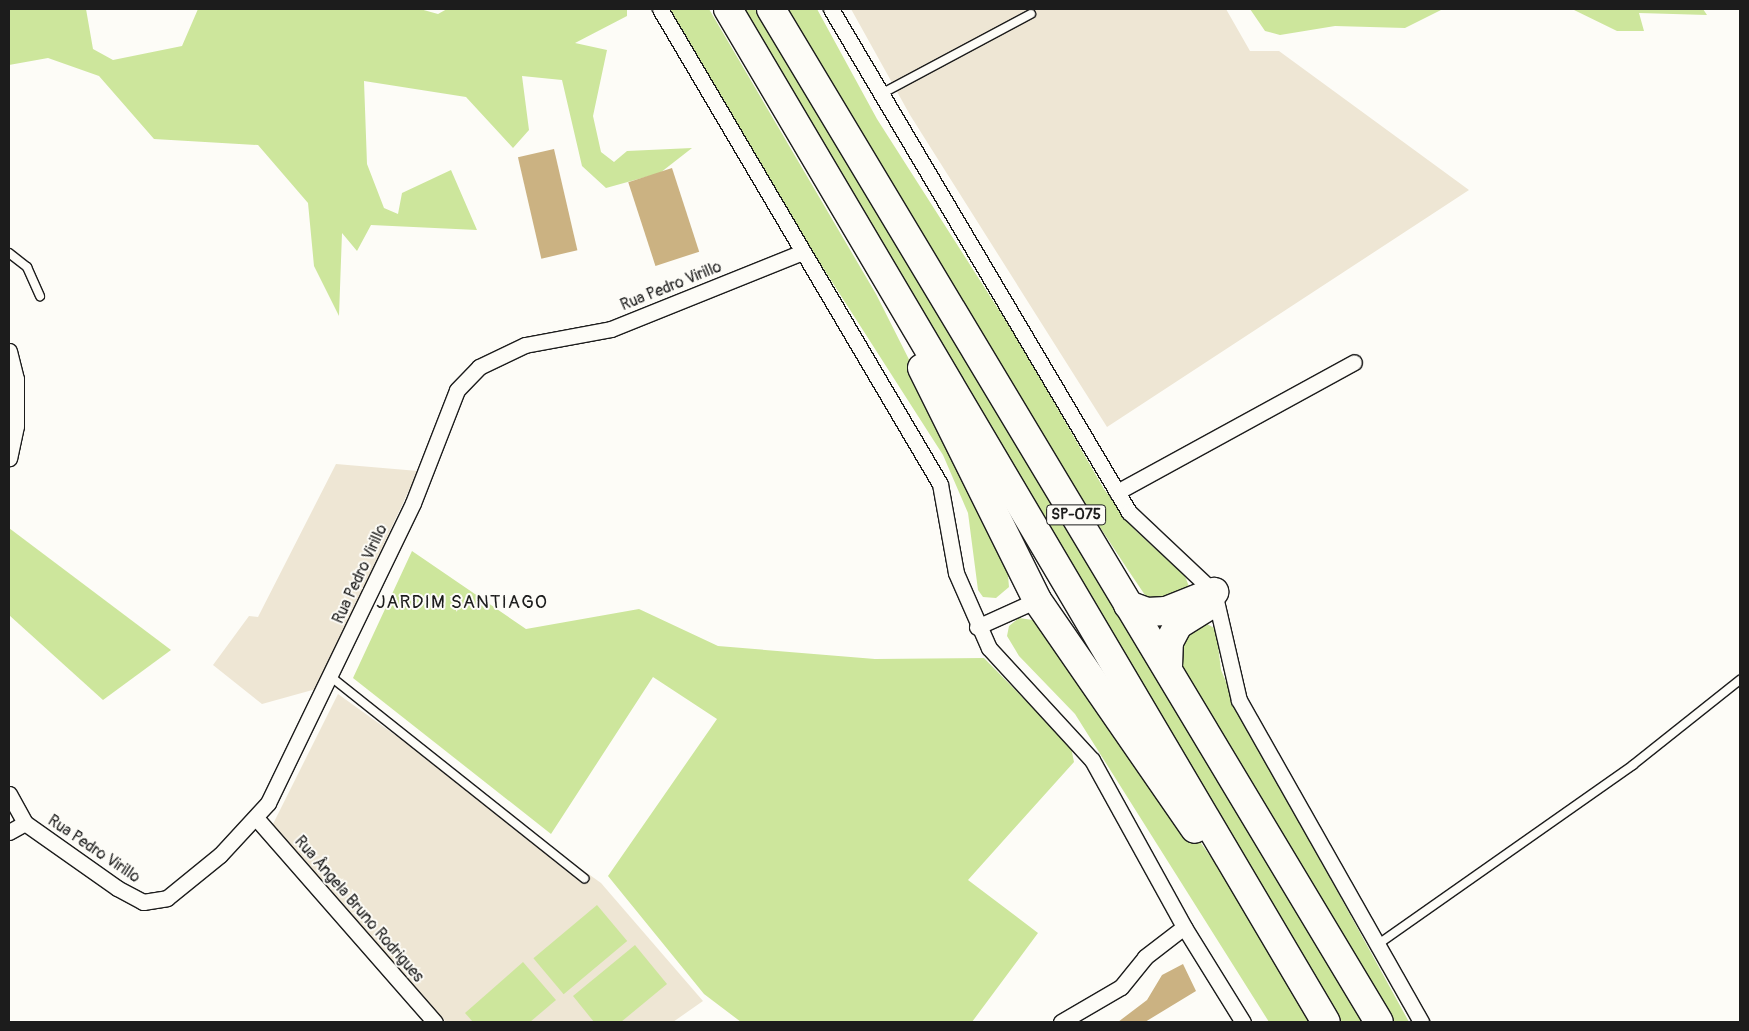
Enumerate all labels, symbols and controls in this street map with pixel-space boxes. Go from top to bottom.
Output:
street label: Rua Pedro Virillo [618,257,724,315]
road number: SP-075 [1046,502,1106,528]
street label: Rua Pedro Virillo [329,521,391,627]
district label: JARDIM SANTIAGO [374,592,550,614]
street label: Rua Pedro Virillo [44,811,144,887]
street label: Rua Ângela Bruno Rodrigues [290,832,428,986]

